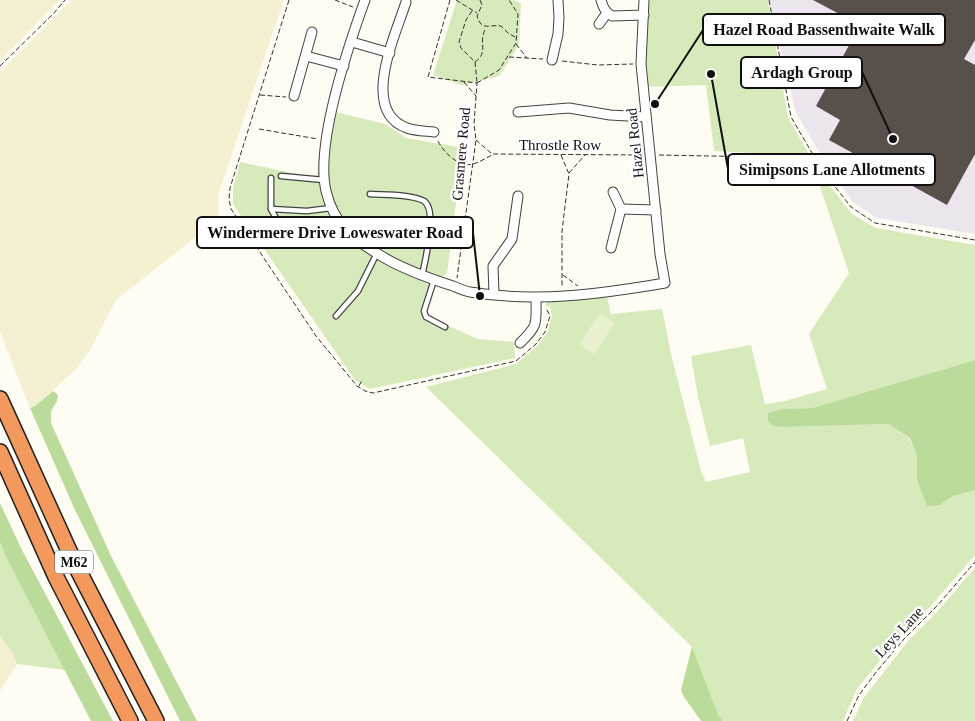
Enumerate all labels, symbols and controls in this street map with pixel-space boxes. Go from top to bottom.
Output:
callout: Hazel Road Bassenthwaite Walk [703,14,945,45]
text: Hazel Road Bassenthwaite Walk [713,21,935,38]
callout: Ardagh Group [741,57,862,88]
text: Ardagh Group [751,64,853,82]
street label: Grasmere Road [449,106,473,201]
street label: Hazel Road [623,107,647,179]
street label: Throstle Row [519,137,601,153]
callout: Simipsons Lane Allotments [728,154,935,185]
text: Simipsons Lane Allotments [739,161,925,179]
callout: Windermere Drive Loweswater Road [197,217,473,248]
text: Windermere Drive Loweswater Road [207,224,463,241]
road number: M62 [55,550,93,574]
street label: Leys Lane [872,603,927,660]

